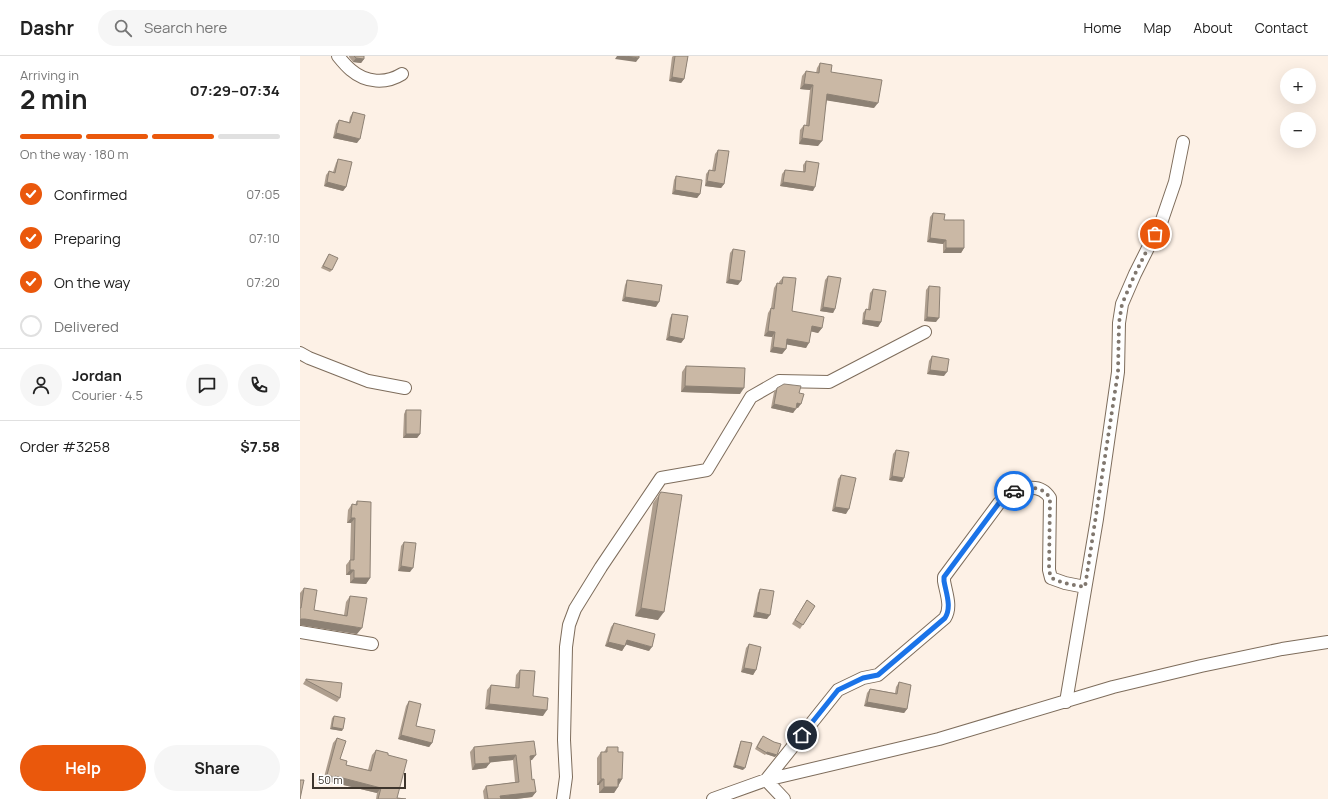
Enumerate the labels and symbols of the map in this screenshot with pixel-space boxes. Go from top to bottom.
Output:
pin [1138,217,1172,251]
courier [994,471,1034,511]
pin [785,718,819,752]
scale bar [312,771,406,790]

